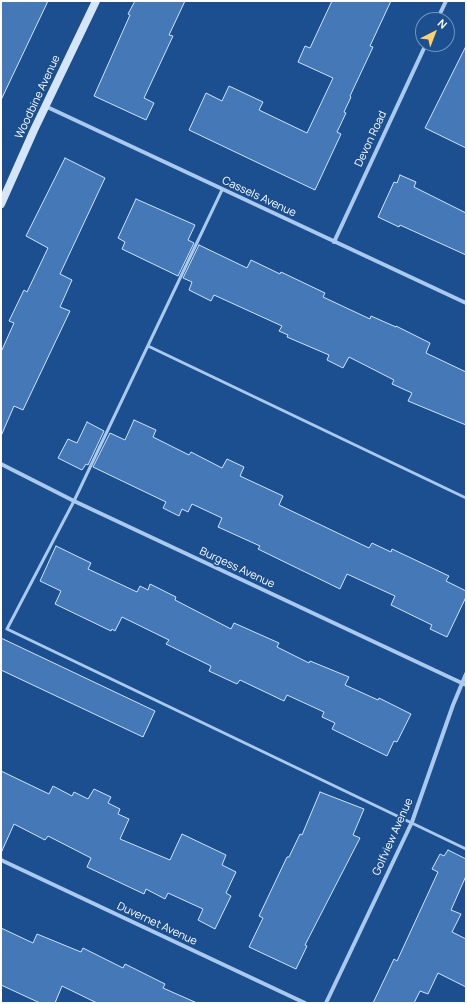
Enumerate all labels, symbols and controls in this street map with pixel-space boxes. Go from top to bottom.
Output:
north arrow [415,12,455,52]
text: N [435,15,451,32]
street label: Woodbine Avenue [13,53,63,141]
street label: Devon Road [352,109,390,169]
street label: Cassels Avenue [220,174,298,220]
street label: Burgess Avenue [197,545,277,591]
street label: Golfview Avenue [370,796,416,878]
street label: Duvernet Avenue [115,900,199,948]

